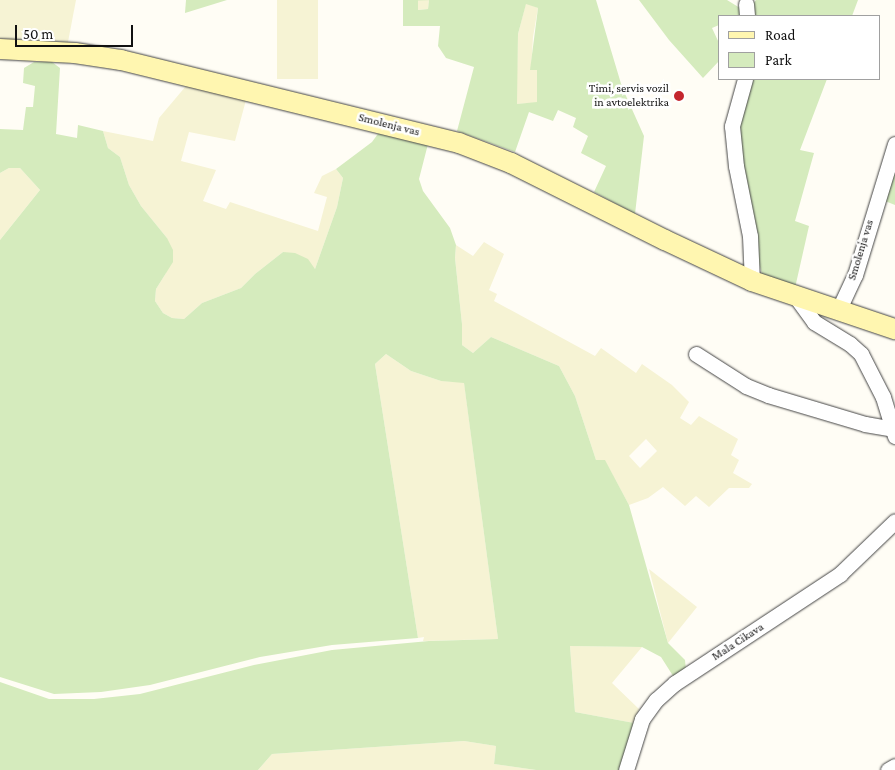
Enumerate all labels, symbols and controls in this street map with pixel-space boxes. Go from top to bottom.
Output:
scale bar [18,15,135,47]
legend [718,15,880,80]
text: 50 m [23,26,53,42]
text: Road [765,27,795,43]
text: Park [765,52,792,68]
place label: Timi, servis vozil in avtoelektrika [589,82,669,110]
marker: Timi, servis vozil in avtoelektrika [673,90,685,102]
street label: Smolenja vas [357,110,421,140]
street label: Smolenja vas [845,218,877,282]
street label: Mala Cikava [709,620,767,664]

